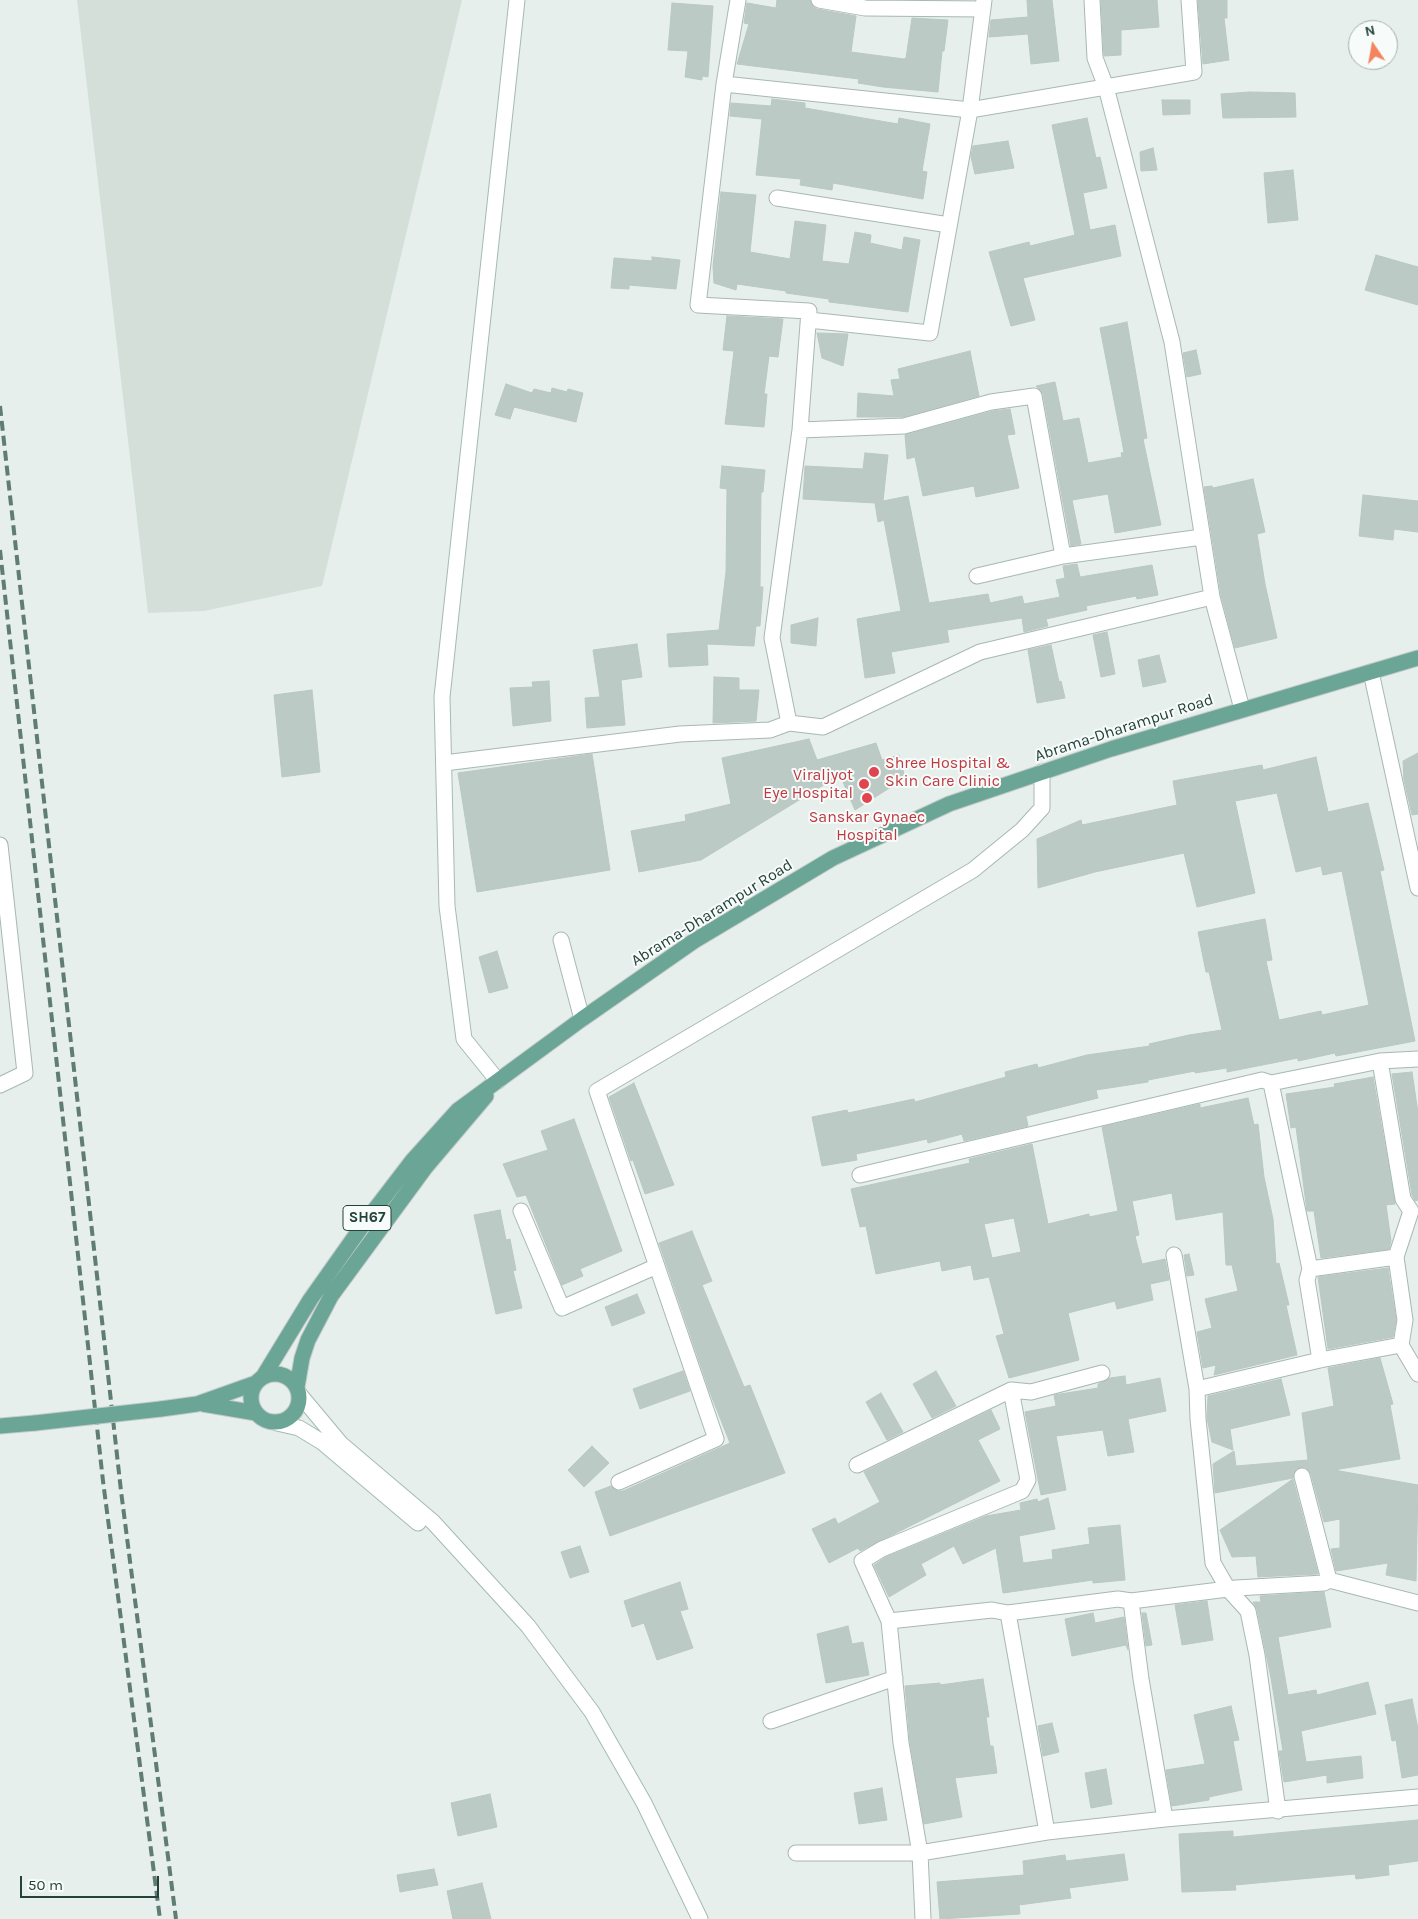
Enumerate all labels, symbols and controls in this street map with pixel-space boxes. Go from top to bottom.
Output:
north arrow [1348,20,1398,70]
text: N [1363,21,1377,40]
street label: Abrama-Dharampur Road [1032,690,1216,766]
place label: Shree Hospital & Skin Care Clinic [885,753,1010,791]
place label: Viraljyot Eye Hospital [763,765,853,803]
marker: Shree Hospital & Skin Care Clinic [867,765,881,779]
marker: Viraljyot Eye Hospital [857,777,871,791]
marker: Sanskar Gynaec Hospital [860,791,874,805]
place label: Sanskar Gynaec Hospital [809,807,925,845]
street label: Abrama-Dharampur Road [628,855,796,971]
road number: SH67 [343,1206,391,1230]
scale bar [22,1866,161,1898]
text: 50 m [28,1876,63,1894]

